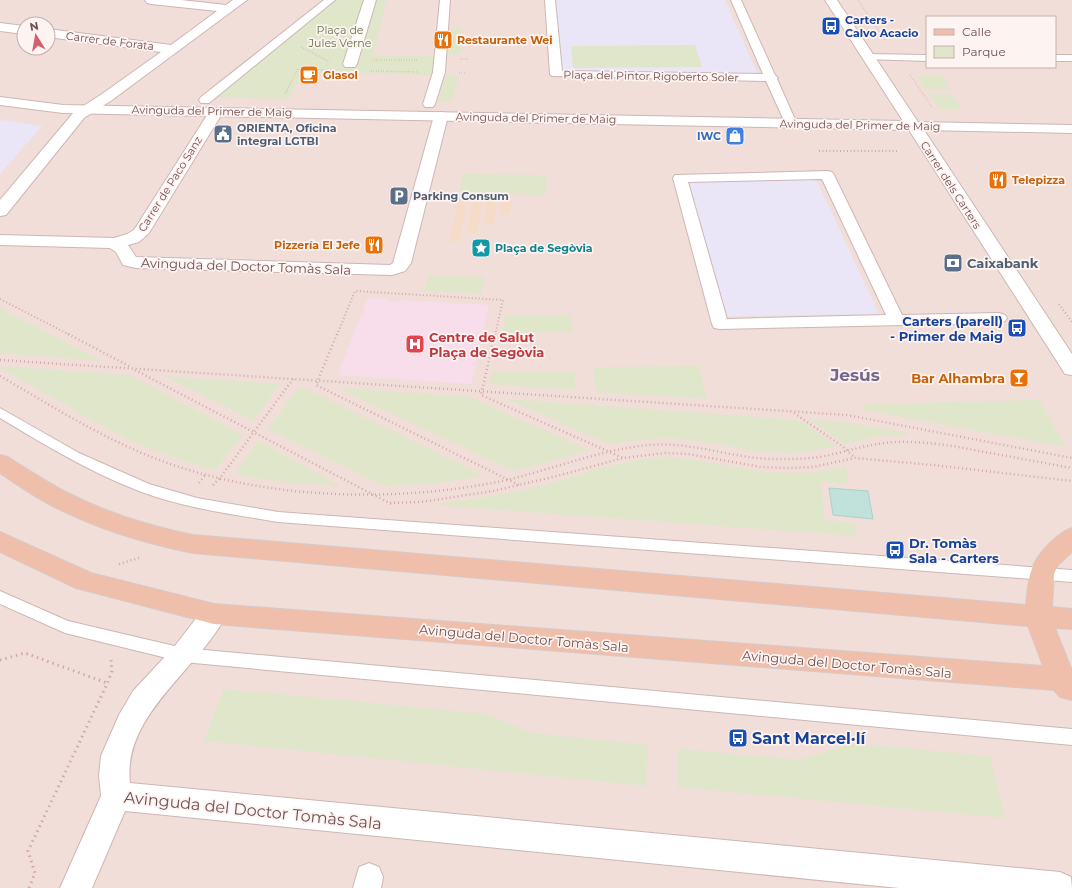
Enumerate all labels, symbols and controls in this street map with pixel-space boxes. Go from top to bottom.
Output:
place label: Carters - Calvo Acacio [845,13,918,40]
bus stop icon: Carters - Calvo Acacio [820,15,842,37]
north arrow [16,16,56,56]
legend [926,16,1056,68]
text: N [28,18,40,34]
park label: Plaça de Jules Verne [308,23,372,50]
text: Calle [962,24,991,39]
street label: Carrer de Forata [65,29,155,53]
restaurant icon: Restaurante Wei [432,29,454,51]
place label: Restaurante Wei [457,33,553,47]
text: Parque [962,44,1006,59]
cafe icon: Glasol [298,64,320,86]
street label: Plaça del Pintor Rigoberto Soler [563,67,739,85]
place label: Glasol [323,68,358,82]
street label: Avinguda del Primer de Maig [132,103,292,119]
street label: Avinguda del Primer de Maig [456,110,616,126]
street label: Avinguda del Primer de Maig [780,117,940,133]
place label: ORIENTA, Oficina integral LGTBI [237,121,337,148]
public building icon: ORIENTA, Oficina integral LGTBI [212,123,234,145]
shop icon: IWC [724,125,746,147]
place label: IWC [697,129,721,143]
street label: Carrer de Paco Sanz [135,133,205,234]
street label: Carrer dels Carters [917,139,985,232]
restaurant icon: Telepizza [987,169,1009,191]
place label: Telepizza [1012,173,1065,187]
parking icon: Parking Consum [388,185,410,207]
place label: Parking Consum [413,189,509,203]
restaurant icon: Pizzería El Jefe [363,234,385,256]
place icon: Plaça de Segòvia [470,237,492,259]
place label: Pizzería El Jefe [274,238,360,252]
place label: Plaça de Segòvia [495,241,593,255]
bank icon: Caixabank [942,252,964,274]
street label: Avinguda del Doctor Tomàs Sala [141,254,351,278]
place label: Caixabank [967,255,1039,271]
place label: Carters (parell) - Primer de Maig [890,313,1003,344]
bus stop icon: Carters (parell) - Primer de Maig [1006,317,1028,339]
place label: Centre de Salut Plaça de Segòvia [429,329,544,360]
hospital icon: Centre de Salut Plaça de Segòvia [404,333,426,355]
district label: Jesús [829,365,880,385]
bar icon: Bar Alhambra [1008,367,1030,389]
place label: Bar Alhambra [911,370,1005,386]
place label: Dr. Tomàs Sala - Carters [909,535,999,566]
bus stop icon: Dr. Tomàs Sala - Carters [884,539,906,561]
street label: Avinguda del Doctor Tomàs Sala [418,621,630,655]
street label: Avinguda del Doctor Tomàs Sala [741,647,953,681]
bus stop icon: Sant Marcel·lí [727,727,749,749]
place label: Sant Marcel·lí [752,729,866,748]
street label: Avinguda del Doctor Tomàs Sala [123,788,383,833]

